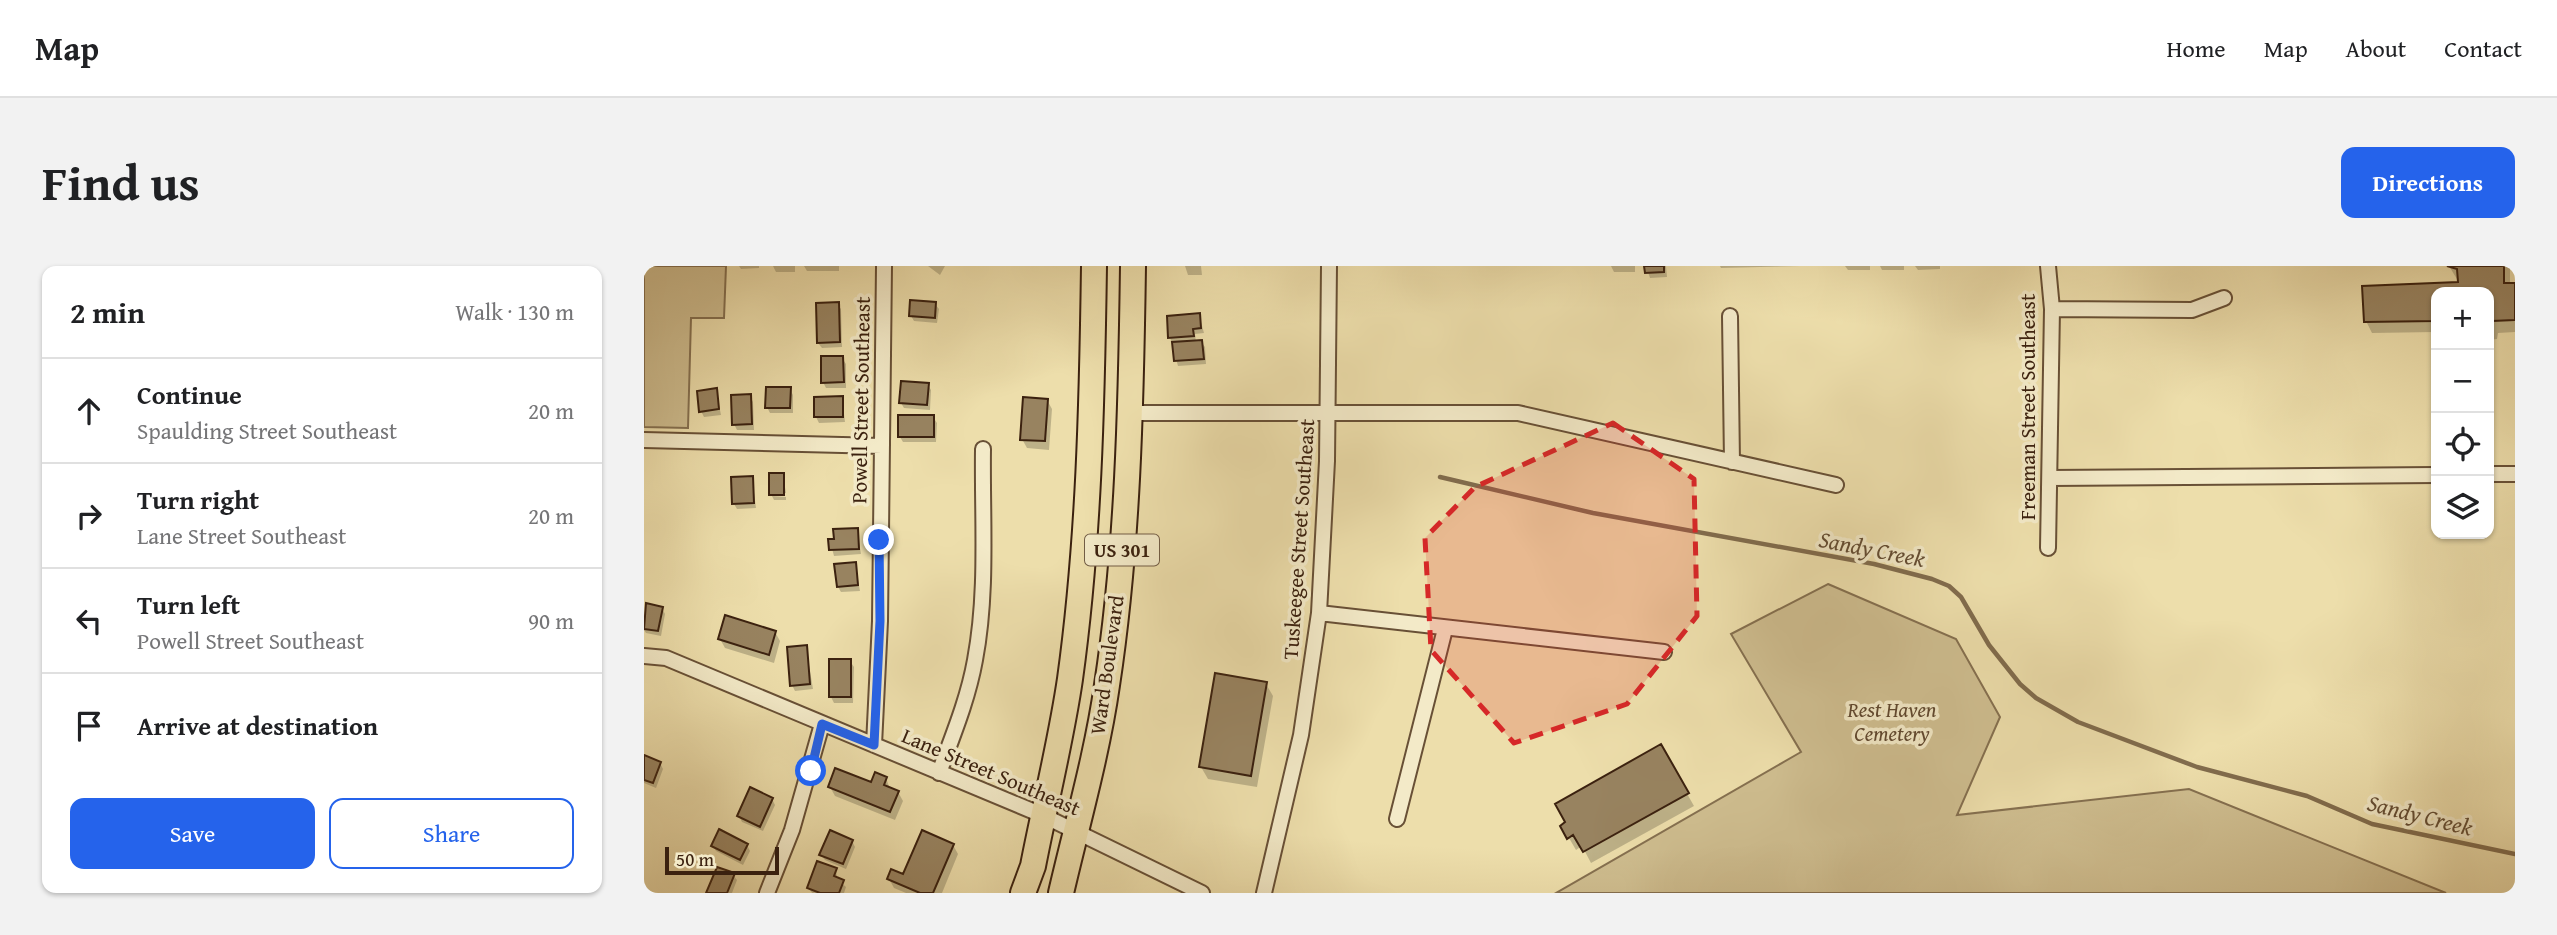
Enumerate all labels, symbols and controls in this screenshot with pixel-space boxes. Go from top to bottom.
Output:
text: Map [35,24,99,72]
text: Home [2167,31,2226,66]
text: Map [2264,31,2308,66]
text: About [2346,31,2406,66]
text: Contact [2444,31,2522,66]
text: Find us [42,146,200,218]
button: Directions [2341,147,2515,218]
map controls [2431,287,2494,539]
button: + [2431,287,2494,350]
text: 2 min [70,290,145,334]
street label: Freeman Street Southeast [2012,293,2043,520]
text: Walk · 130 m [455,295,574,328]
street label: Powell Street Southeast [843,296,878,504]
button: − [2431,350,2494,413]
text: Continue [137,375,242,414]
icon: ahead [70,392,108,430]
text: 20 m [528,394,574,427]
button: locate [2431,413,2494,476]
text: Spaulding Street Southeast [137,414,397,447]
street label: Tuskeegee Street Southeast [1275,417,1322,660]
button: layers [2431,476,2494,539]
text: Turn right [137,480,259,519]
icon: right [70,497,108,535]
text: 20 m [528,499,574,532]
text: Lane Street Southeast [137,519,346,552]
water label: Sandy Creek [1816,522,1928,575]
route end [863,524,894,555]
road number: US 301 [1085,534,1159,566]
text: Turn left [137,585,240,624]
street label: Ward Boulevard [1081,592,1132,737]
icon: left [70,602,108,640]
text: 90 m [528,604,574,637]
text: Powell Street Southeast [137,624,364,657]
park label: Rest Haven Cemetery [1847,694,1937,749]
text: Arrive at destination [137,706,378,745]
icon: arrive [70,707,108,745]
street label: Lane Street Southeast [897,720,1086,823]
route start [795,755,826,786]
water label: Sandy Creek [2364,786,2477,844]
button: Save [70,798,315,869]
button: Share [329,798,574,869]
scale bar [665,844,779,876]
text: 50 m [676,845,714,873]

